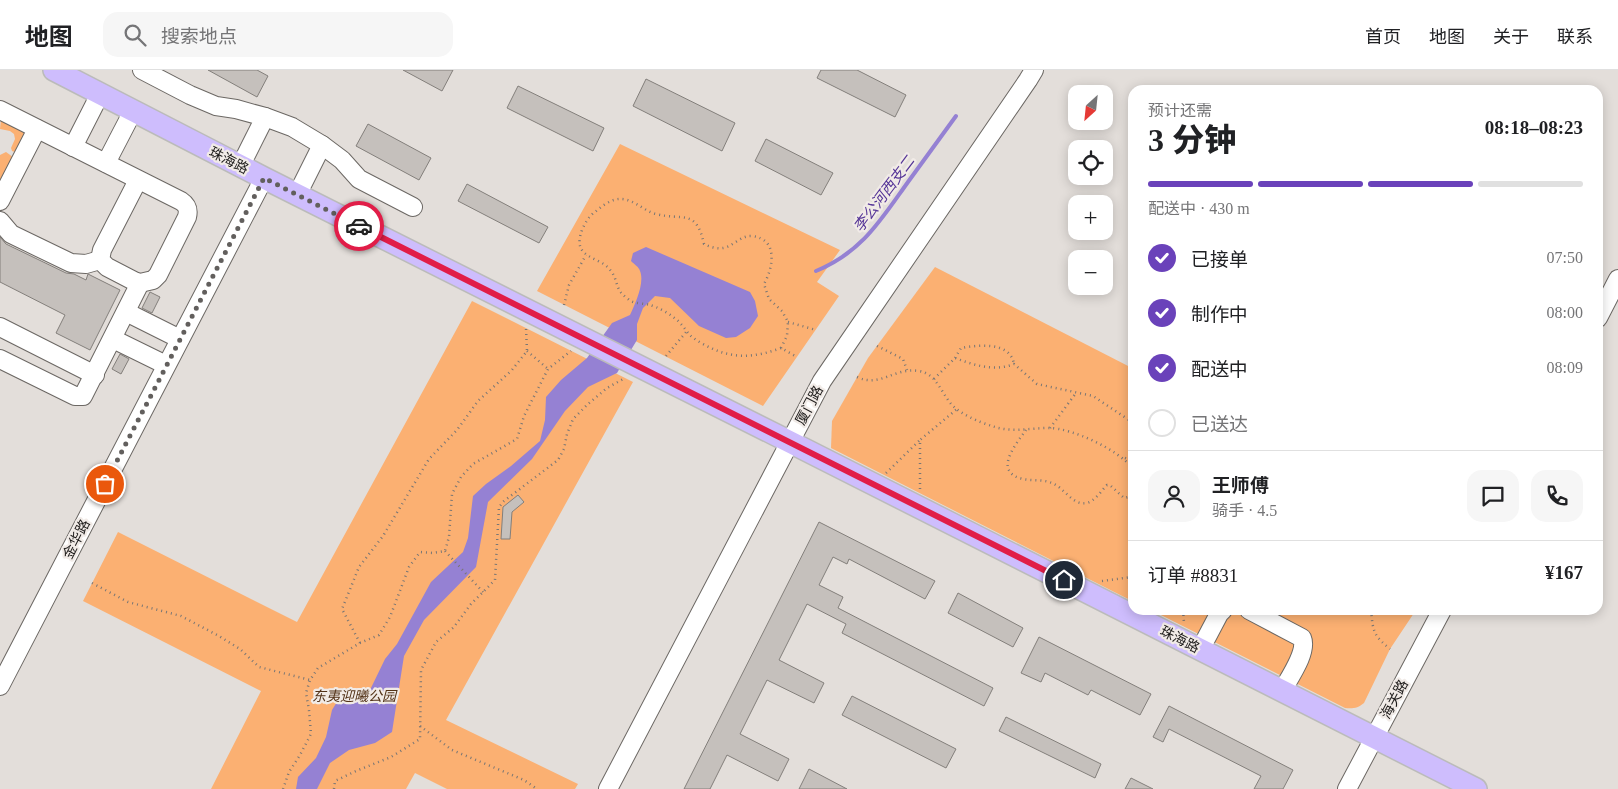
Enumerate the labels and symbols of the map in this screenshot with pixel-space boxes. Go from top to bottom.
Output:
north arrow [1068,85,1112,130]
street label: 珠海路 [207,144,251,177]
water label: 李公河西支二 [851,152,918,235]
courier [334,201,384,251]
street label: 厦门路 [793,383,826,427]
pin [84,463,126,505]
street label: 金华路 [59,517,93,561]
pin [1043,559,1085,601]
street label: 珠海路 [1158,623,1202,656]
street label: 海关路 [1378,677,1411,721]
park label: 东夷迎曦公园 [312,689,398,704]

